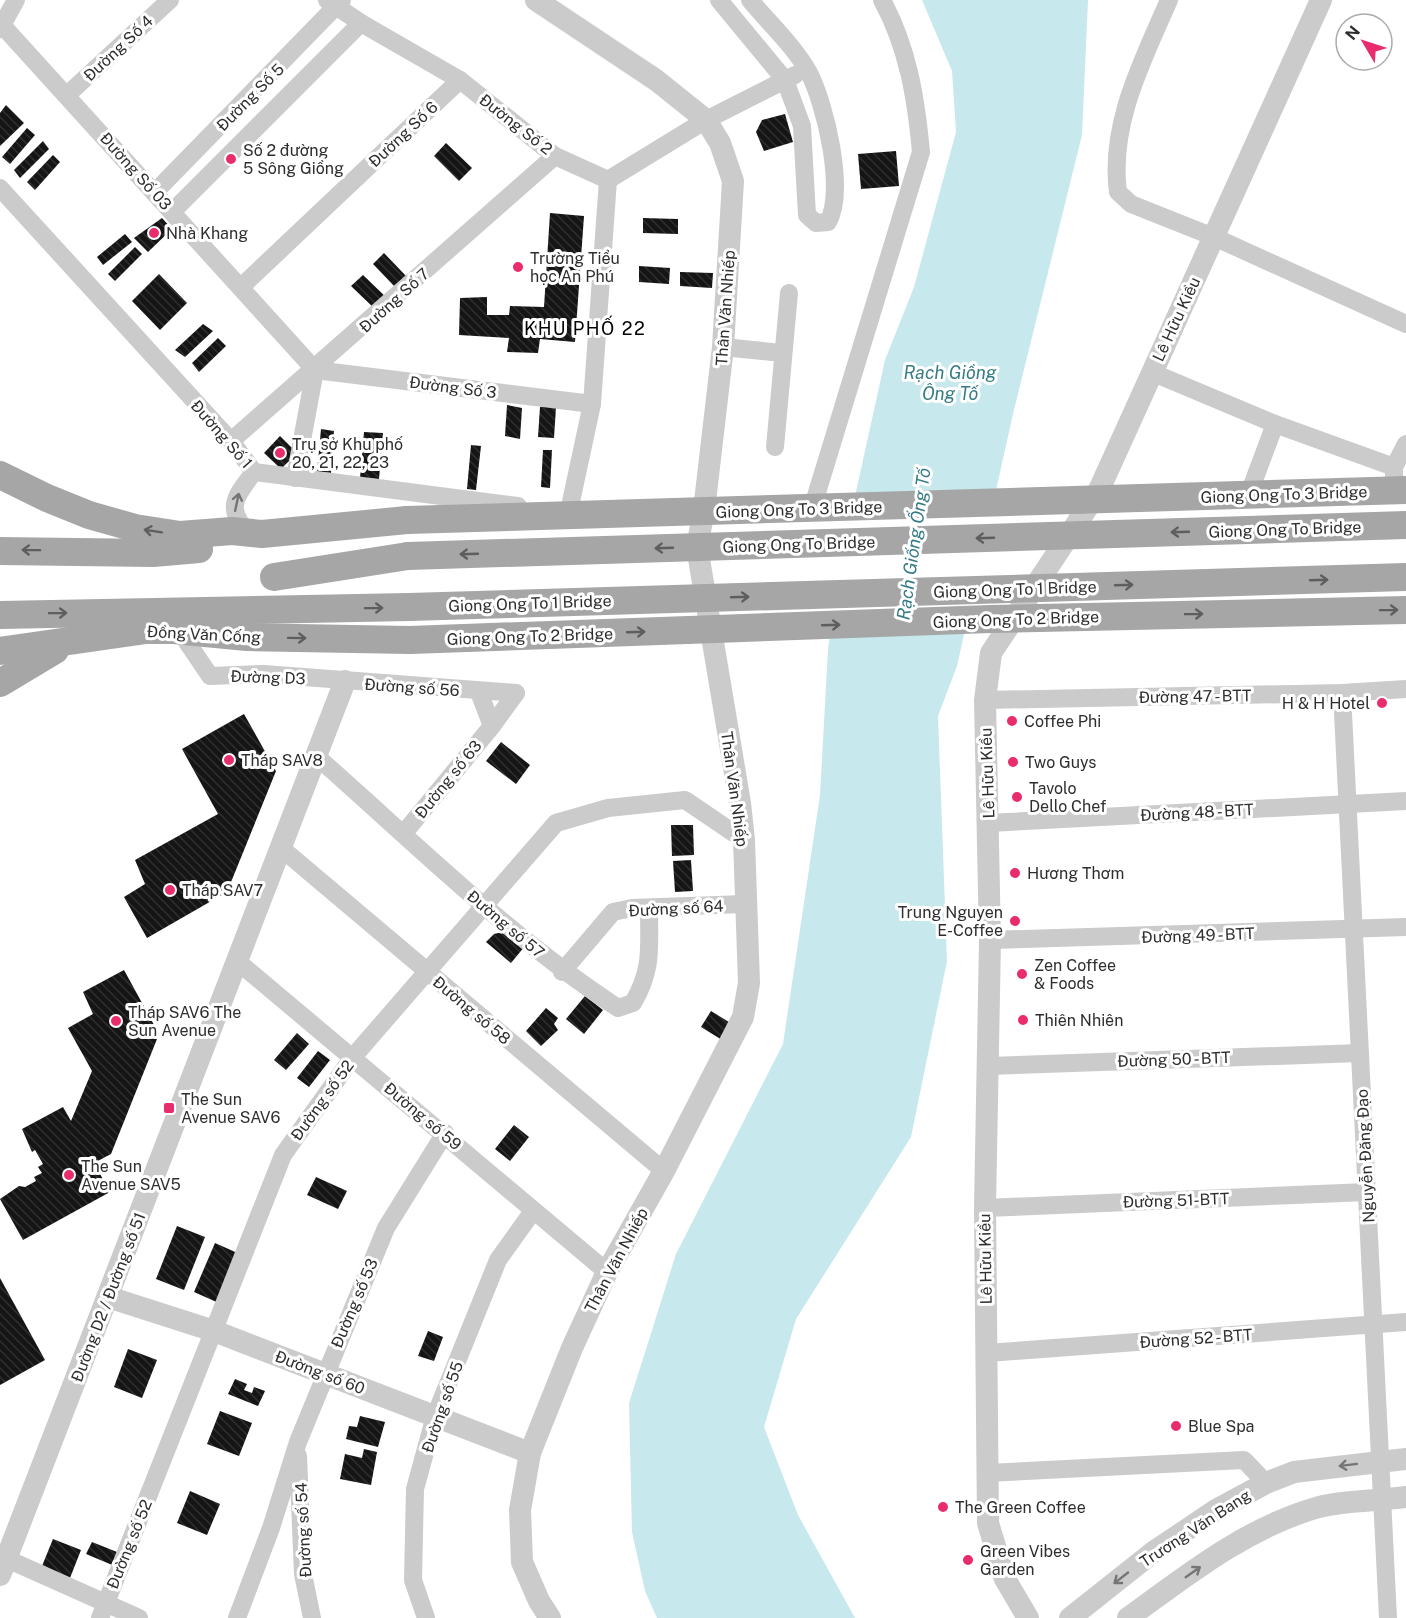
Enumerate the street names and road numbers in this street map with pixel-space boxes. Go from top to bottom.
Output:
street label: Đường Số 4 [80,12,157,85]
street label: Đường Số 5 [213,60,288,135]
street label: Đường Số 2 [475,90,556,159]
street label: Đường Số 6 [365,98,442,171]
street label: Đường Số 03 [96,129,175,214]
street label: Thân Văn Nhiếp [712,249,739,367]
street label: Đường Số 7 [356,264,433,337]
street label: Lê Hữu Kiều [1149,274,1204,364]
street label: Đường Số 3 [408,373,498,402]
street label: Đường Số 1 [187,396,256,472]
street label: Giong Ong To 3 Bridge [1200,482,1368,507]
street label: Giong Ong To 3 Bridge [715,497,883,522]
street label: Giong Ong To Bridge [1208,517,1362,542]
street label: Giong Ong To Bridge [722,532,876,557]
street label: Giong Ong To 1 Bridge [933,577,1097,602]
street label: Giong Ong To 1 Bridge [448,591,612,616]
street label: Giong Ong To 2 Bridge [933,607,1099,632]
street label: Đồng Văn Cống [146,622,262,647]
street label: Giong Ong To 2 Bridge [447,624,613,649]
street label: Đường D3 [230,667,306,688]
street label: Đường số 56 [364,675,460,700]
street label: Đường 47 - BTT [1138,686,1252,707]
street label: Lê Hữu Kiều [976,727,999,819]
street label: Thân Văn Nhiếp [717,730,752,848]
street label: Đường số 63 [411,736,486,822]
street label: Đường 48 - BTT [1140,800,1255,825]
street label: Đường số 57 [463,887,548,962]
street label: Đường số 64 [628,897,724,920]
street label: Đường 49 - BTT [1141,924,1255,947]
street label: Đường số 58 [429,972,514,1048]
street label: Đường 50 - BTT [1117,1048,1231,1071]
street label: Đường số 52 [287,1056,358,1144]
street label: Đường số 59 [380,1078,465,1154]
street label: Nguyễn Đăng Đạo [1353,1089,1378,1223]
street label: Đường 51-BTT [1122,1189,1230,1212]
street label: Thân Văn Nhiếp [581,1204,652,1316]
street label: Đường D2 / Đường số 51 [67,1210,150,1385]
street label: Lê Hữu Kiều [975,1213,996,1305]
street label: Đường số 53 [327,1256,382,1351]
street label: Đường 52 - BTT [1139,1325,1254,1352]
street label: Đường số 60 [272,1347,368,1398]
street label: Đường số 55 [418,1359,467,1455]
street label: Đường số 54 [292,1482,315,1578]
street label: Trương Văn Bang [1136,1485,1254,1571]
street label: Đường số 52 [103,1497,156,1592]

